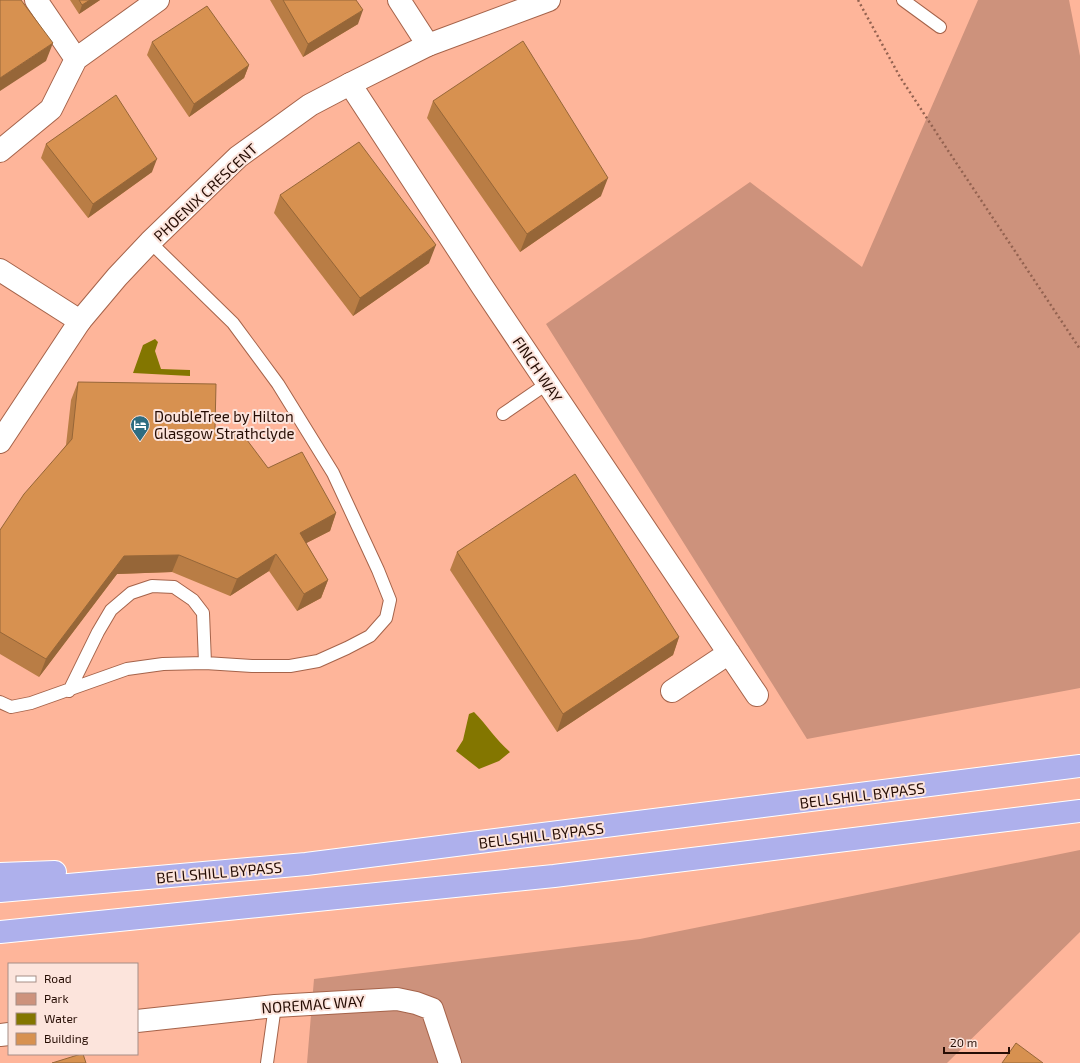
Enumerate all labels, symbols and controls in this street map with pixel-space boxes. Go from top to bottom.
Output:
street label: PHOENIX CRESCENT [149,139,261,245]
street label: FINCH WAY [509,333,567,406]
place label: DoubleTree by Hilton Glasgow Strathclyde [154,407,295,442]
hotel icon: DoubleTree by Hilton Glasgow Strathclyde [129,414,151,442]
street label: BELLSHILL BYPASS [798,778,926,812]
street label: BELLSHILL BYPASS [477,818,605,852]
street label: BELLSHILL BYPASS [155,858,283,886]
legend [8,963,138,1055]
text: Road [44,971,72,985]
text: Park [44,991,69,1005]
street label: NOREMAC WAY [261,991,366,1017]
text: Water [44,1011,78,1025]
scale bar [944,1029,1009,1055]
text: Building [44,1031,89,1045]
text: 20 m [950,1035,977,1049]

